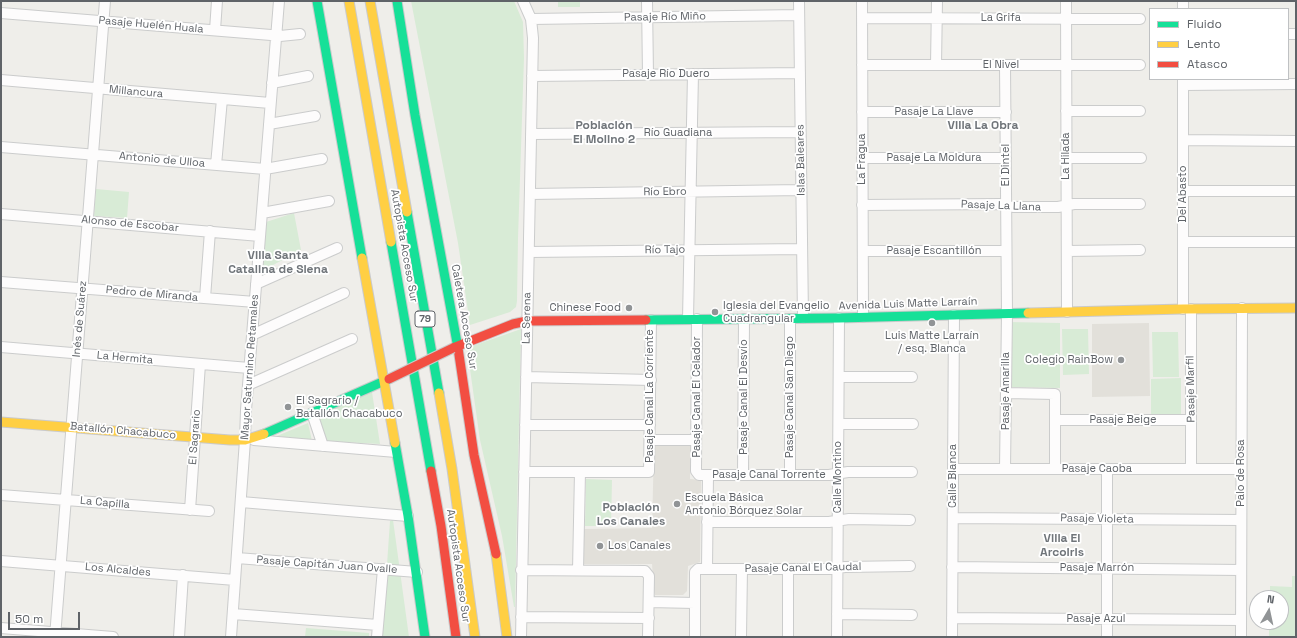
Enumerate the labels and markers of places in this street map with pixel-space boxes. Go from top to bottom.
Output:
place label: Iglesia del Evangelio Cuadrangular [723,299,829,325]
place label: Chinese Food [550,301,621,315]
marker: Chinese Food [624,303,634,313]
marker: Iglesia del Evangelio Cuadrangular [710,307,720,317]
marker: Luis Matte Larraín / esq. Blanca [927,318,937,328]
place label: Luis Matte Larraín / esq. Blanca [885,329,979,355]
place label: Colegio RainBow [1025,353,1113,367]
marker: Colegio RainBow [1116,355,1126,365]
place label: El Sagrario / Batallón Chacabuco [296,394,402,420]
marker: El Sagrario / Batallón Chacabuco [283,402,293,412]
place label: Escuela Básica Antonio Bórquez Solar [685,491,803,517]
marker: Escuela Básica Antonio Bórquez Solar [672,499,682,509]
place label: Los Canales [608,539,671,553]
marker: Los Canales [595,541,605,551]

